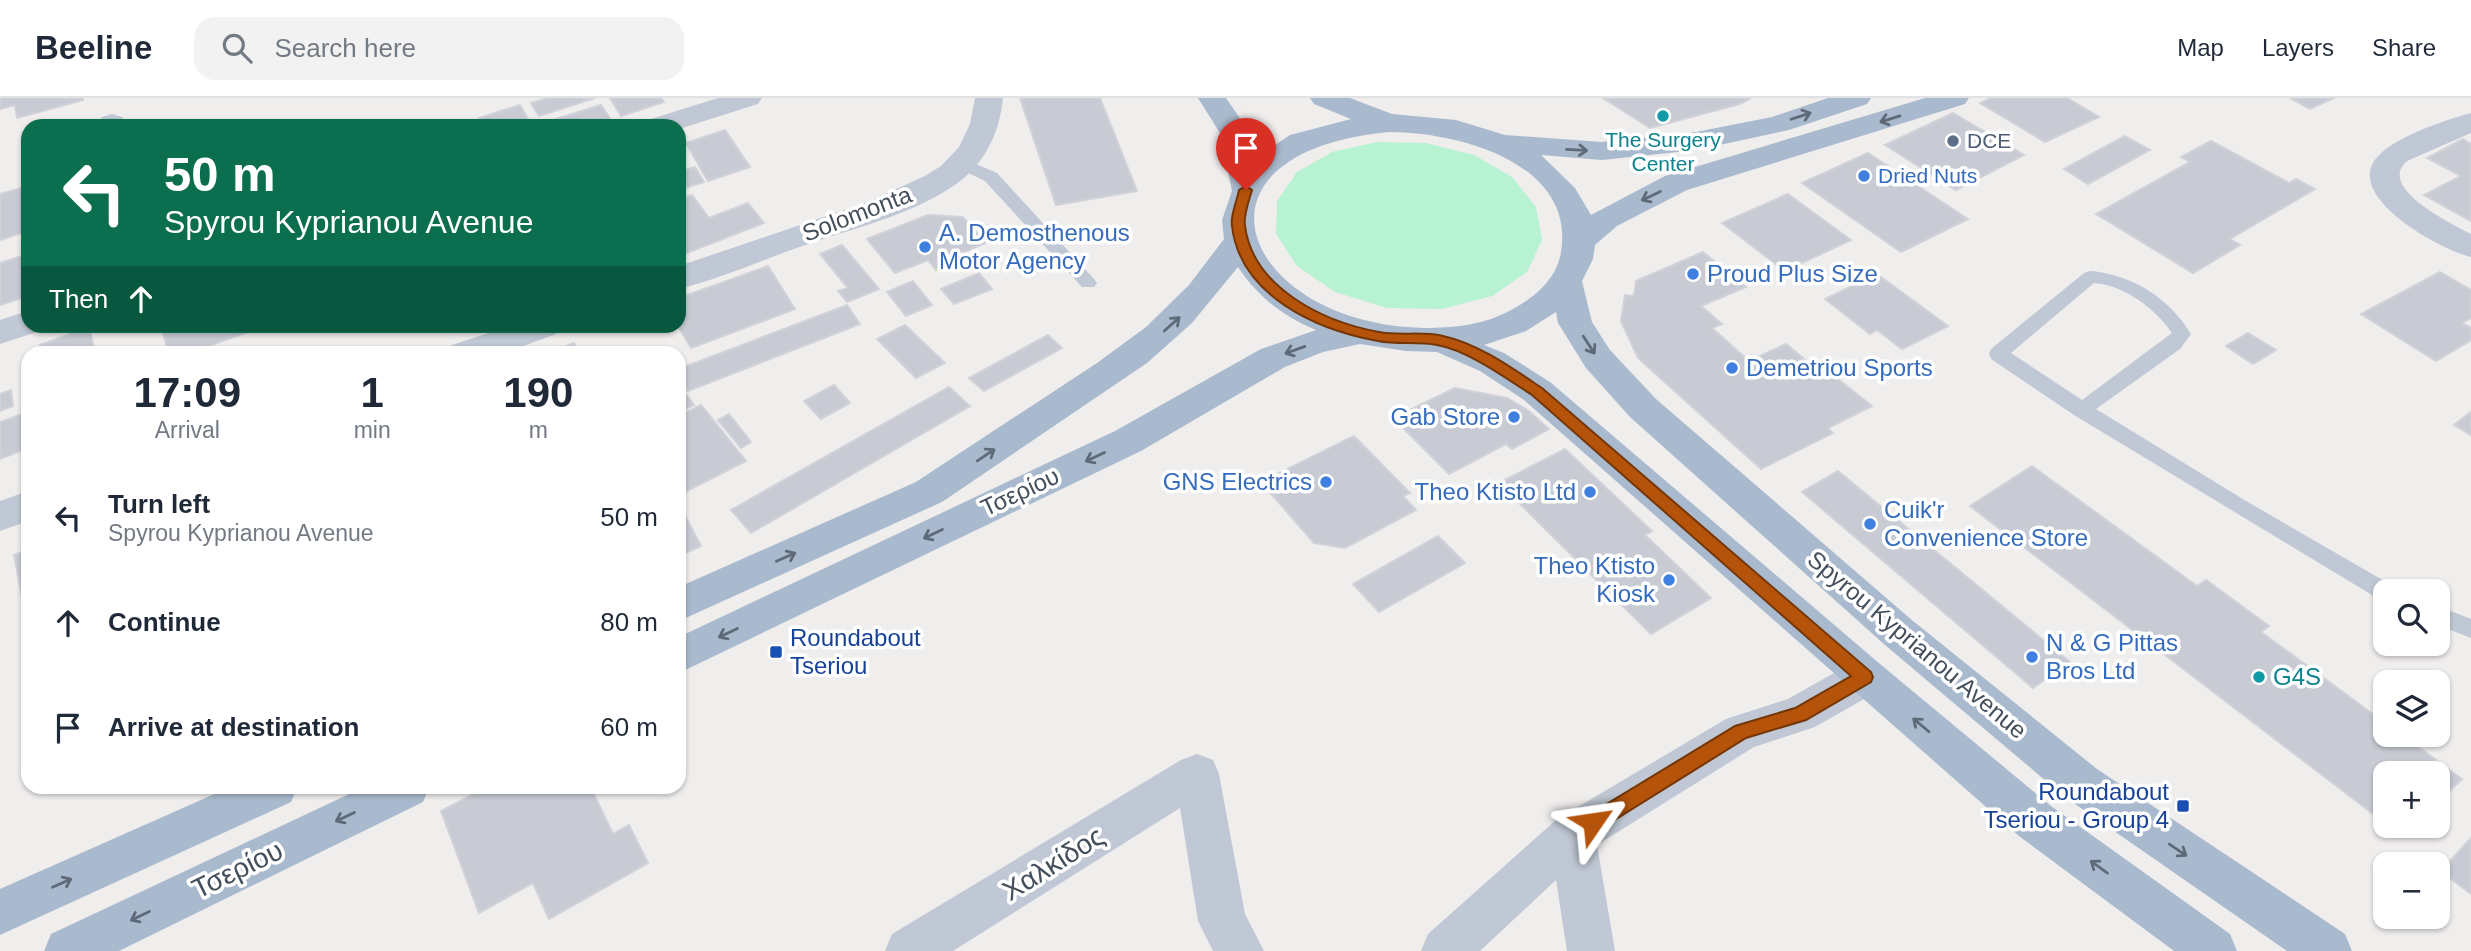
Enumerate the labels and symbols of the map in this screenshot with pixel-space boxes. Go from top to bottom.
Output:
marker: The Surgery Center [1655,108,1671,124]
one-way arrow [1790,109,1812,122]
one-way arrow [1880,114,1902,126]
pin [1216,118,1276,190]
place label: The Surgery Center [1605,128,1721,175]
place label: DCE [1967,129,2011,152]
marker: DCE [1945,133,1961,149]
one-way arrow [1566,143,1589,156]
place label: Dried Nuts [1878,164,1977,187]
marker: Dried Nuts [1856,168,1872,184]
street label: Solomonta [798,180,916,247]
one-way arrow [1641,189,1662,203]
place label: A. Demosthenous Motor Agency [939,219,1130,274]
marker: A. Demosthenous Motor Agency [917,239,933,255]
place label: Proud Plus Size [1707,260,1878,287]
marker: Proud Plus Size [1685,266,1701,282]
one-way arrow [1163,316,1180,333]
one-way arrow [1582,335,1597,354]
one-way arrow [1285,345,1307,357]
place label: Demetriou Sports [1746,354,1933,381]
marker: Demetriou Sports [1724,360,1740,376]
place label: Gab Store [1391,403,1500,430]
marker: Gab Store [1506,409,1522,425]
one-way arrow [976,448,995,462]
one-way arrow [1085,450,1106,464]
street label: Τσερίου [976,462,1063,521]
place label: GNS Electrics [1163,468,1312,495]
marker: GNS Electrics [1318,474,1334,490]
place label: Theo Ktisto Ltd [1415,478,1576,505]
marker: Theo Ktisto Ltd [1582,484,1598,500]
place label: Cuik'r Convenience Store [1884,496,2088,551]
marker: Cuik'r Convenience Store [1862,516,1878,532]
one-way arrow [923,528,944,541]
street label: Spyrou Kyprianou Avenue [1803,545,2032,744]
one-way arrow [775,550,796,563]
place label: Theo Ktisto Kiosk [1534,552,1656,607]
marker: Theo Ktisto Kiosk [1661,572,1677,588]
place label: Roundabout Tseriou [790,624,921,679]
one-way arrow [718,626,739,640]
place label: N & G Pittas Bros Ltd [2046,629,2178,684]
marker: Roundabout Tseriou [768,644,784,660]
marker: N & G Pittas Bros Ltd [2024,649,2040,665]
place label: G4S [2273,663,2321,690]
marker: G4S [2251,669,2267,685]
one-way arrow [1913,717,1931,733]
place label: Roundabout Tseriou - Group 4 [1984,778,2169,833]
position arrow [1556,785,1630,859]
marker: Roundabout Tseriou - Group 4 [2175,798,2191,814]
one-way arrow [335,811,356,824]
street label: Χαλκίδος [997,820,1110,907]
street label: Τσερίου [187,834,288,905]
one-way arrow [2168,843,2187,857]
one-way arrow [2090,860,2109,875]
one-way arrow [51,876,72,889]
one-way arrow [130,910,152,923]

